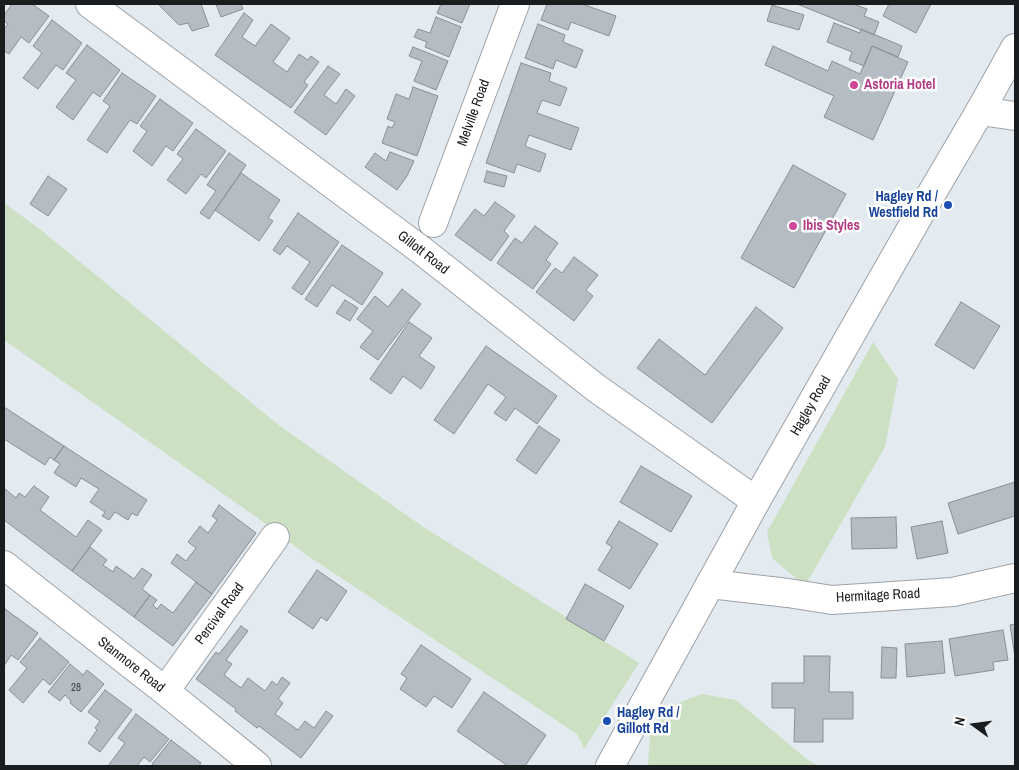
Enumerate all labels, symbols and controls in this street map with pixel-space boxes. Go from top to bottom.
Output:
street label: Melville Road [454,77,494,149]
place label: Astoria Hotel [864,77,935,93]
marker: Astoria Hotel [848,79,860,91]
place label: Hagley Rd / Westfield Rd [869,189,938,222]
marker: Hagley Rd / Westfield Rd [942,199,954,211]
place label: Ibis Styles [803,218,860,234]
marker: Ibis Styles [787,220,799,232]
street label: Gillott Road [394,228,452,278]
street label: Hagley Road [787,373,835,439]
street label: Percival Road [192,580,248,648]
street label: Hermitage Road [836,585,920,607]
street label: Stanmore Road [94,634,168,696]
house number: 28 [71,681,81,695]
north arrow [949,700,999,750]
place label: Hagley Rd / Gillott Rd [617,705,680,738]
marker: Hagley Rd / Gillott Rd [601,715,613,727]
text: N [950,715,969,728]

